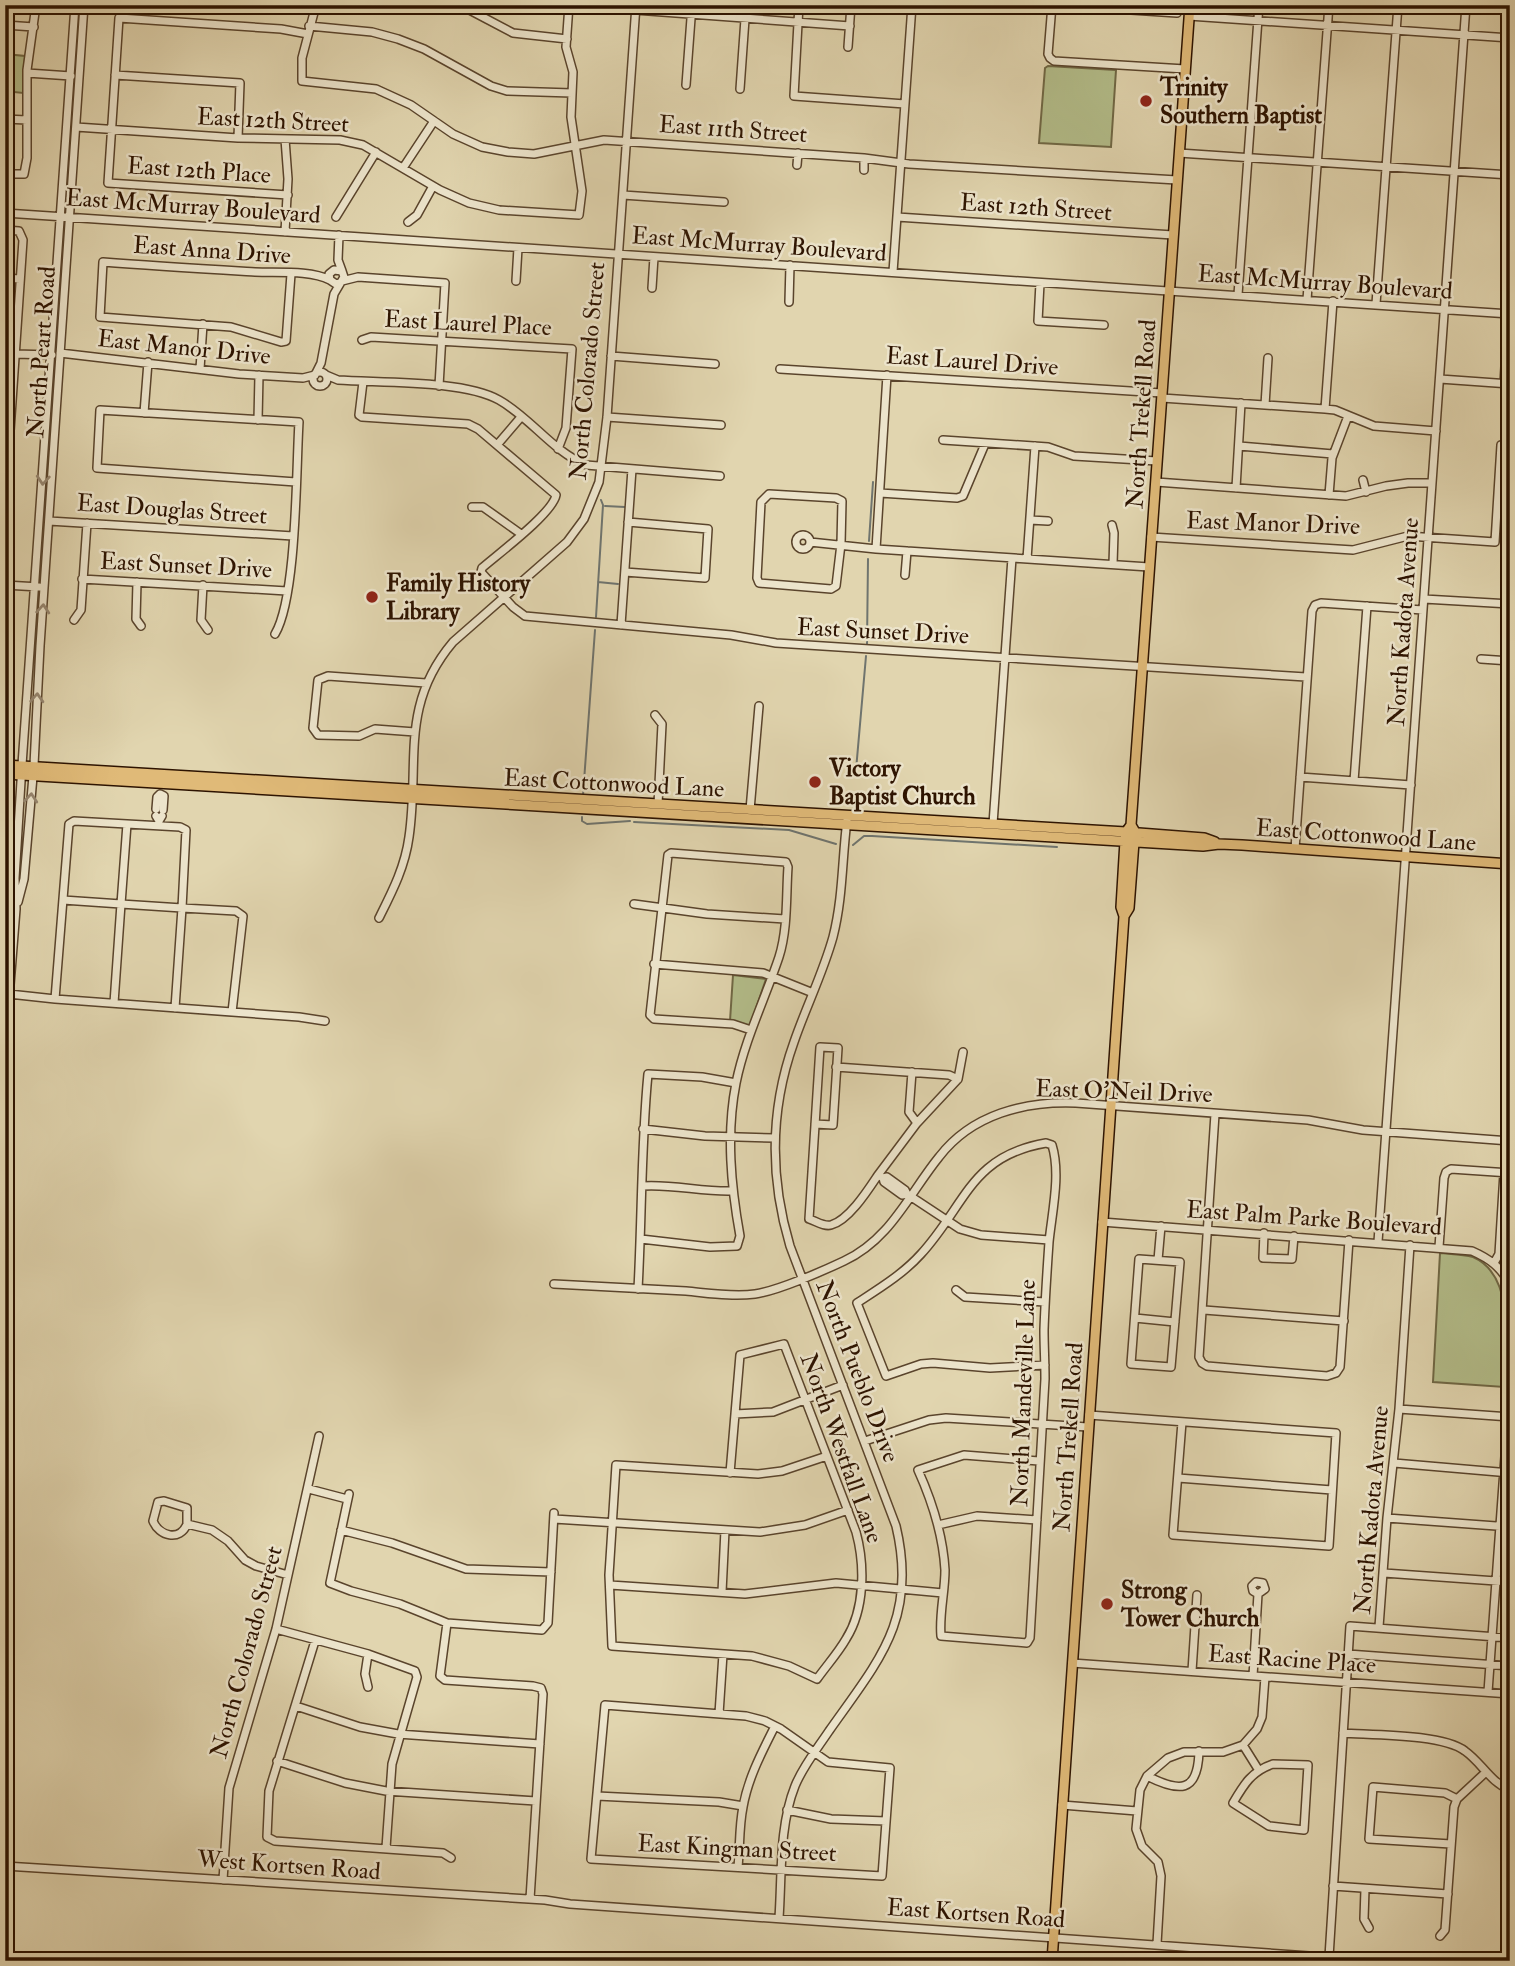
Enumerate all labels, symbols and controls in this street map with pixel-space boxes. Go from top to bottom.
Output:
place label: Trinity Southern Baptist [1159,72,1322,131]
marker: Trinity Southern Baptist [1138,93,1154,109]
street label: East 12th Street [196,101,350,140]
street label: East 11th Street [658,109,808,150]
street label: East 12th Place [126,150,272,191]
street label: East McMurray Boulevard [64,182,322,231]
street label: East 12th Street [959,187,1113,228]
street label: East McMurray Boulevard [630,220,888,269]
street label: East Anna Drive [132,230,292,271]
street label: East McMurray Boulevard [1196,258,1454,307]
street label: North Colorado Street [563,261,612,481]
street label: North Peart Road [20,265,63,439]
street label: East Laurel Place [383,304,553,343]
street label: North Trekell Road [1119,318,1164,510]
street label: East Manor Drive [96,323,272,372]
street label: East Laurel Drive [885,340,1059,383]
one-way arrow [36,475,51,486]
street label: East Douglas Street [76,487,268,532]
street label: East Manor Drive [1186,505,1360,542]
street label: North Kadota Avenue [1381,517,1426,727]
street label: East Sunset Drive [99,546,273,585]
place label: Family History Library [386,568,531,627]
marker: Family History Library [364,589,380,605]
one-way arrow [35,603,50,614]
street label: East Sunset Drive [796,612,970,651]
one-way arrow [30,692,45,703]
place label: Victory Baptist Church [828,753,976,812]
street label: East Cottonwood Lane [503,762,725,805]
marker: Victory Baptist Church [807,774,823,790]
one-way arrow [23,792,38,803]
street label: East Cottonwood Lane [1255,812,1477,859]
street label: East O'Neil Drive [1035,1073,1213,1110]
street label: East Palm Parke Boulevard [1185,1194,1443,1243]
street label: North Pueblo Drive [809,1276,907,1467]
street label: North Mandeville Lane [1004,1279,1043,1507]
street label: North Trekell Road [1046,1341,1091,1533]
street label: North Westfall Lane [793,1349,890,1547]
street label: North Kadota Avenue [1347,1405,1396,1616]
street label: North Colorado Street [203,1542,290,1762]
place label: Strong Tower Church [1120,1575,1260,1634]
marker: Strong Tower Church [1099,1596,1115,1612]
street label: East Racine Place [1207,1638,1377,1681]
street label: East Kingman Street [637,1828,838,1869]
street label: West Kortsen Road [195,1844,382,1887]
street label: East Kortsen Road [886,1892,1066,1935]

